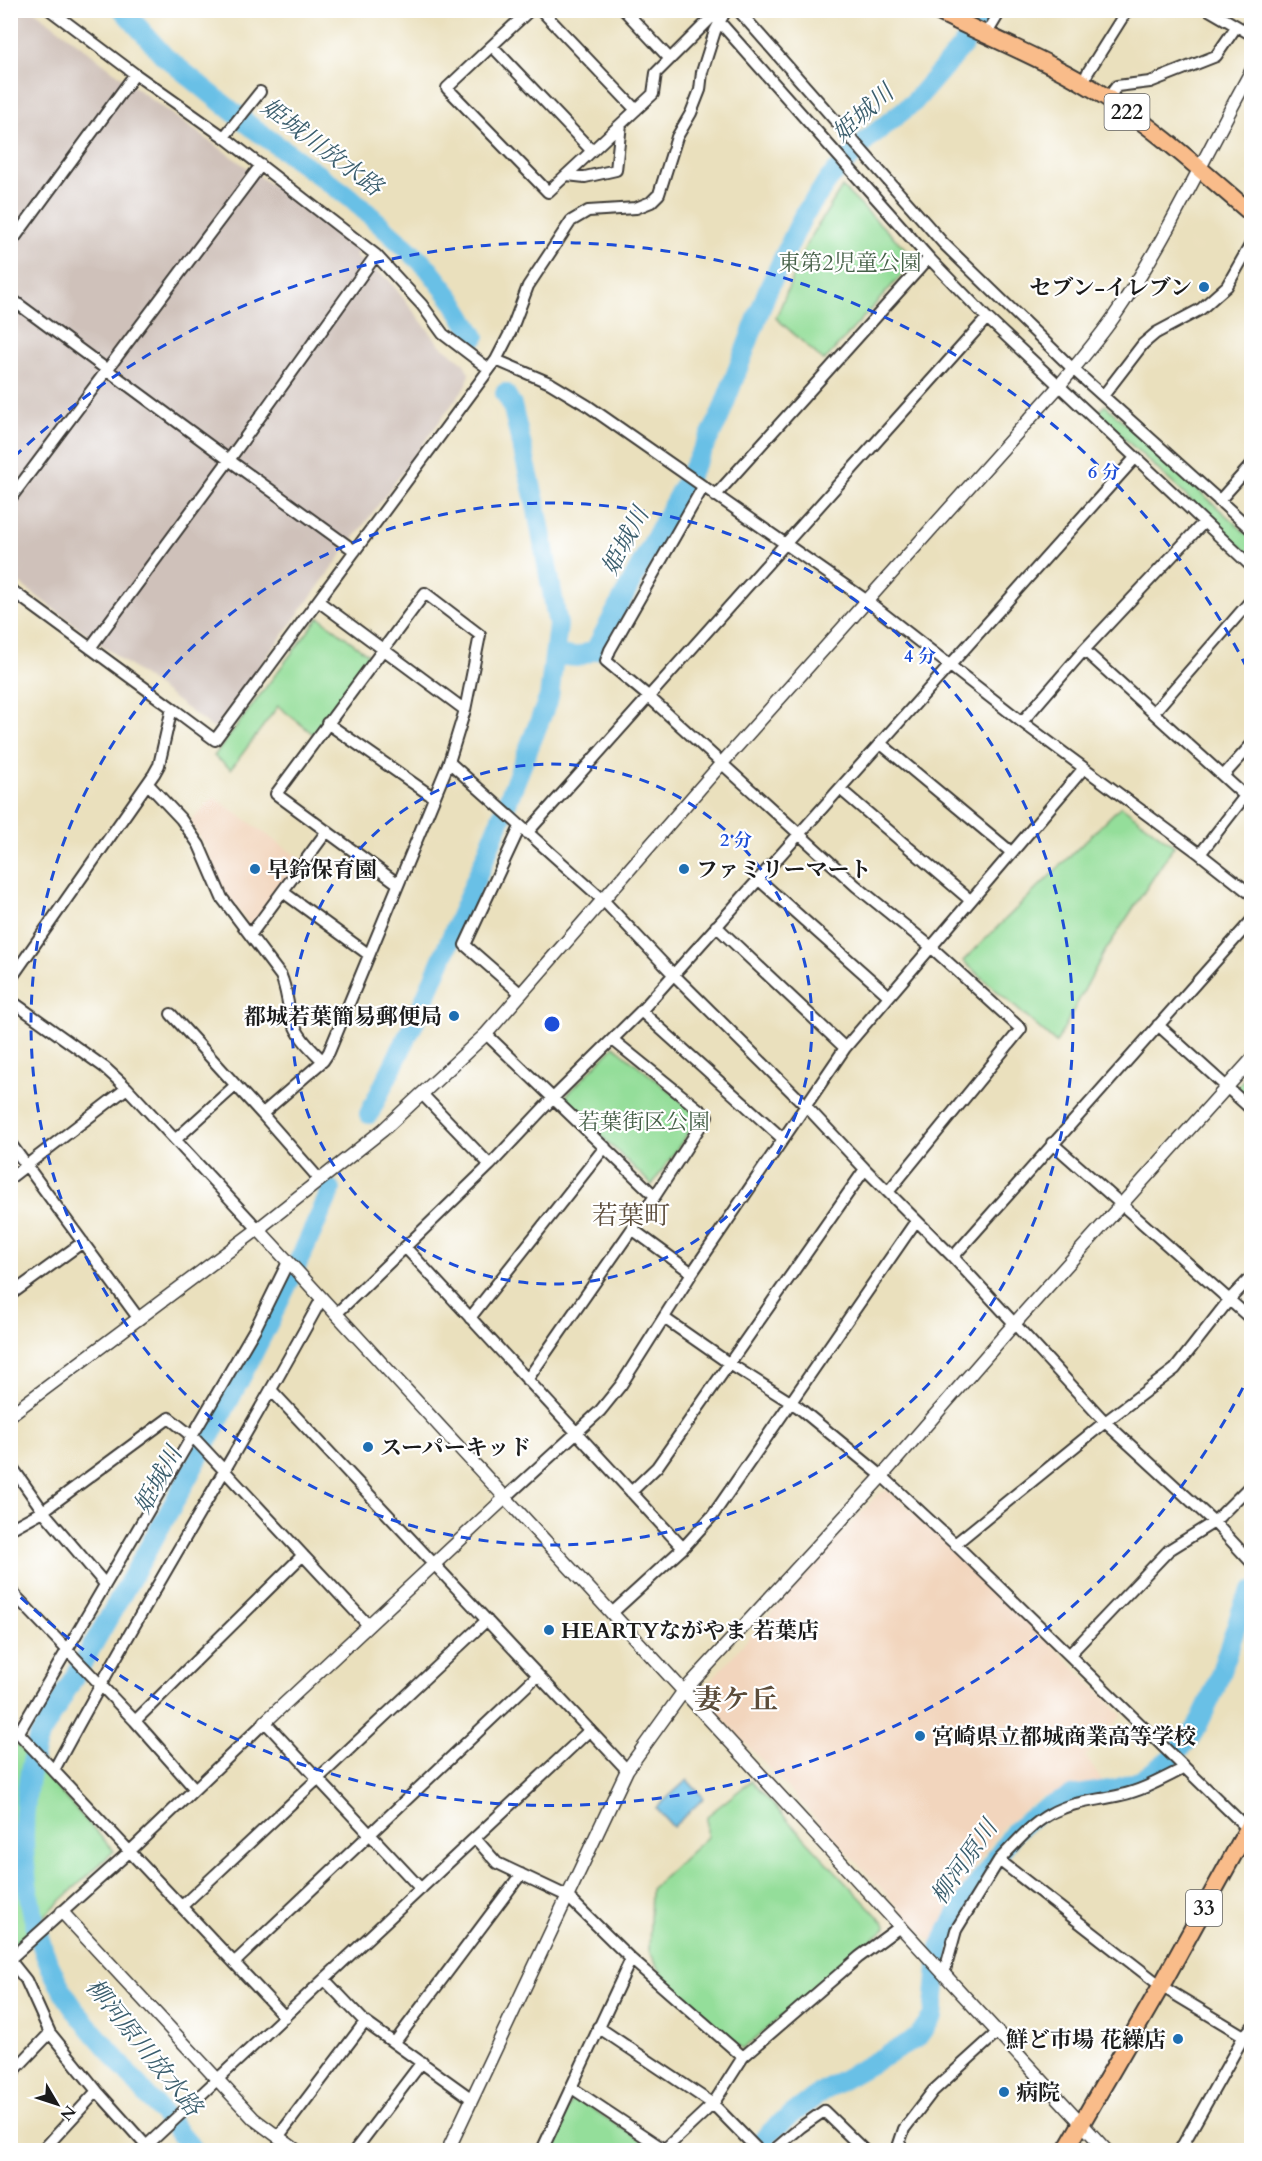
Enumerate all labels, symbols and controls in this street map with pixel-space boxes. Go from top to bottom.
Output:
water label: 姫城川 [826,75,903,150]
water label: 姫城川放水路 [254,91,391,205]
road number: 222 [1104,94,1150,130]
park label: 東第2児童公園 [778,248,922,278]
place label: セブン-イレブン [1029,273,1192,303]
marker: セブン-イレブン [1197,280,1211,294]
text: 6 分 [1088,460,1120,485]
water label: 姫城川 [594,499,658,581]
text: 4 分 [904,644,936,669]
text: 2 分 [720,828,752,853]
place label: 早鈴保育園 [267,855,377,885]
place label: ファミリーマート [696,855,872,885]
marker: 早鈴保育園 [248,862,262,876]
marker: ファミリーマート [677,862,691,876]
place label: 都城若葉簡易郵便局 [244,1002,442,1032]
marker: 都城若葉簡易郵便局 [447,1009,461,1023]
centre of rings [542,1014,562,1034]
park label: 若葉街区公園 [578,1107,710,1137]
district label: 若葉町 [592,1198,670,1233]
place label: スーパーキッド [380,1433,531,1463]
water label: 姫城川 [127,1438,192,1520]
marker: スーパーキッド [361,1440,375,1454]
place label: HEARTYながやま 若葉店 [561,1616,819,1646]
marker: HEARTYながやま 若葉店 [542,1623,556,1637]
district label: 妻ケ丘 [694,1681,778,1719]
place label: 宮崎県立都城商業高等学校 [932,1722,1196,1752]
marker: 宮崎県立都城商業高等学校 [913,1729,927,1743]
water label: 柳河原川 [923,1811,1007,1911]
road number: 33 [1186,1890,1222,1926]
water label: 柳河原川放水路 [78,1972,211,2125]
place label: 鮮ど市場 花繰店 [1006,2025,1166,2055]
marker: 鮮ど市場 花繰店 [1171,2032,1185,2046]
north arrow [27,2074,87,2134]
place label: 病院 [1016,2078,1060,2108]
marker: 病院 [997,2085,1011,2099]
text: N [55,2100,81,2125]

